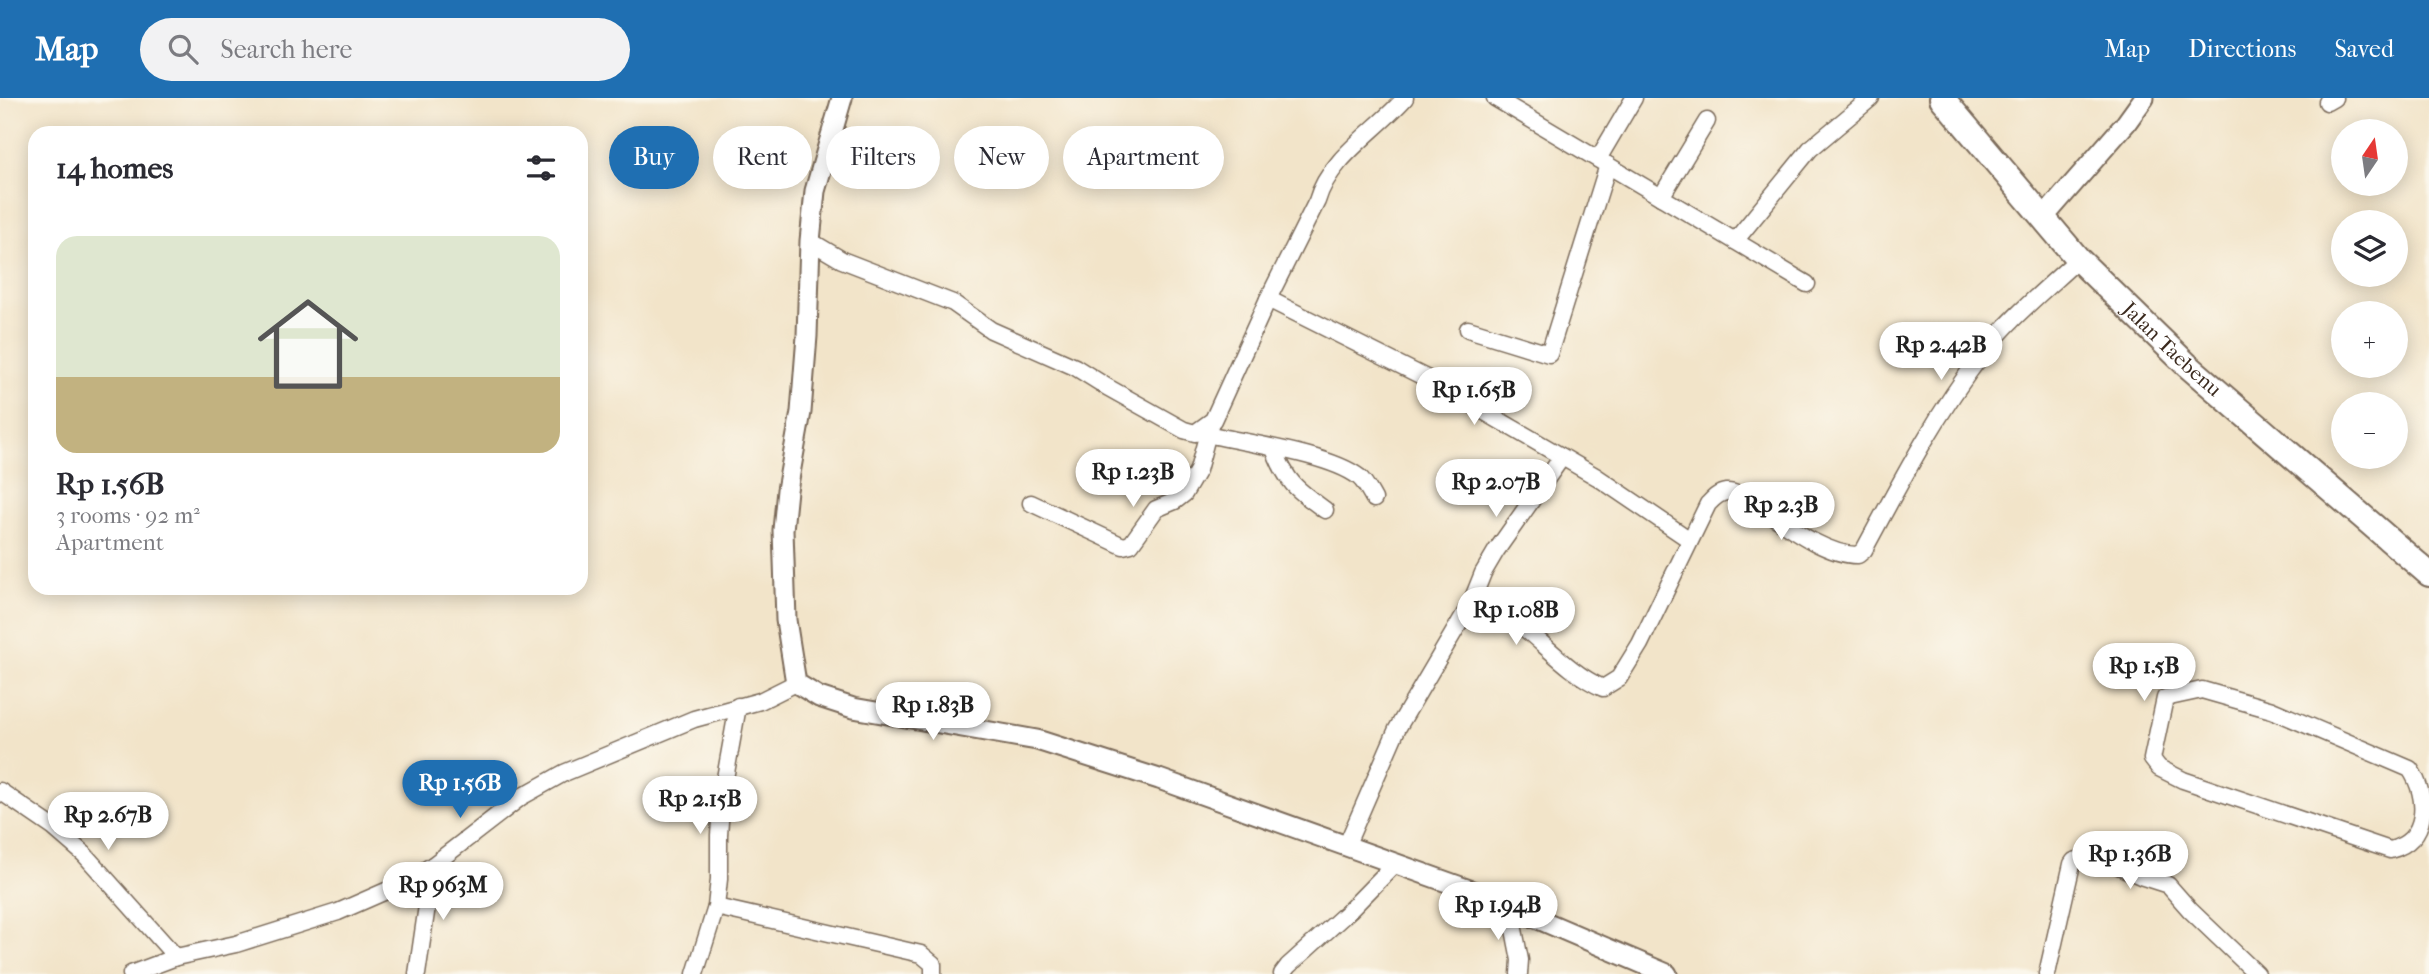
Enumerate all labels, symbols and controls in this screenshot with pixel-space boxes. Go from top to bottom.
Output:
search box [140,18,630,81]
text: Map [35,30,98,69]
icon: search [164,30,202,68]
text: Search here [220,34,352,65]
text: Map [2104,35,2150,63]
text: Directions [2188,35,2296,63]
text: Saved [2334,35,2394,63]
north arrow [2331,119,2408,196]
map controls [2331,119,2408,469]
chip: Buy [609,126,699,189]
chip: Rent [713,126,812,189]
chip: Filters [826,126,940,189]
chip: New [954,126,1049,189]
chip: Apartment [1063,126,1224,189]
icon: filters [522,149,560,187]
text: 14 homes [56,151,173,186]
button: layers [2331,210,2408,287]
icon: home [245,281,371,407]
street label: Jalan Taebenu [2116,295,2227,401]
button: + [2331,301,2408,378]
pin: Rp 2.42B [1869,322,2013,382]
text: Rp 2.42B [1895,331,1987,358]
pin: Rp 1.65B [1402,368,1546,427]
text: Rp 1.65B [1432,376,1516,403]
button: − [2331,392,2408,469]
pin: Rp 1.23B [1061,450,1205,509]
text: Rp 1.23B [1092,458,1174,485]
pin: Rp 2.07B [1424,460,1568,519]
text: Rp 1.56B [56,467,164,502]
text: Rp 2.07B [1451,468,1541,495]
pin: Rp 2.3B [1716,482,1846,542]
text: Rp 2.3B [1744,491,1818,518]
text: 3 rooms · 92 m² [56,502,200,529]
text: Apartment [56,529,164,556]
pin: Rp 1.08B [1444,588,1588,647]
text: Rp 1.08B [1473,596,1559,623]
pin: Rp 1.5B [2079,644,2209,703]
text: Rp 1.5B [2109,652,2179,679]
pin: Rp 1.83B [861,682,1005,742]
text: Rp 1.83B [892,691,974,718]
pin: Rp 1.56B [388,760,532,820]
text: Rp 1.56B [418,769,502,796]
pin: Rp 2.15B [628,776,772,836]
text: Rp 2.15B [658,785,742,812]
pin: Rp 2.67B [36,792,180,852]
text: Rp 2.67B [64,801,152,828]
pin: Rp 1.36B [2058,832,2202,891]
text: Rp 1.36B [2088,840,2172,867]
pin: Rp 963M [378,862,508,922]
text: Rp 963M [398,871,488,898]
pin: Rp 1.94B [1426,882,1570,942]
text: Rp 1.94B [1455,891,1541,918]

